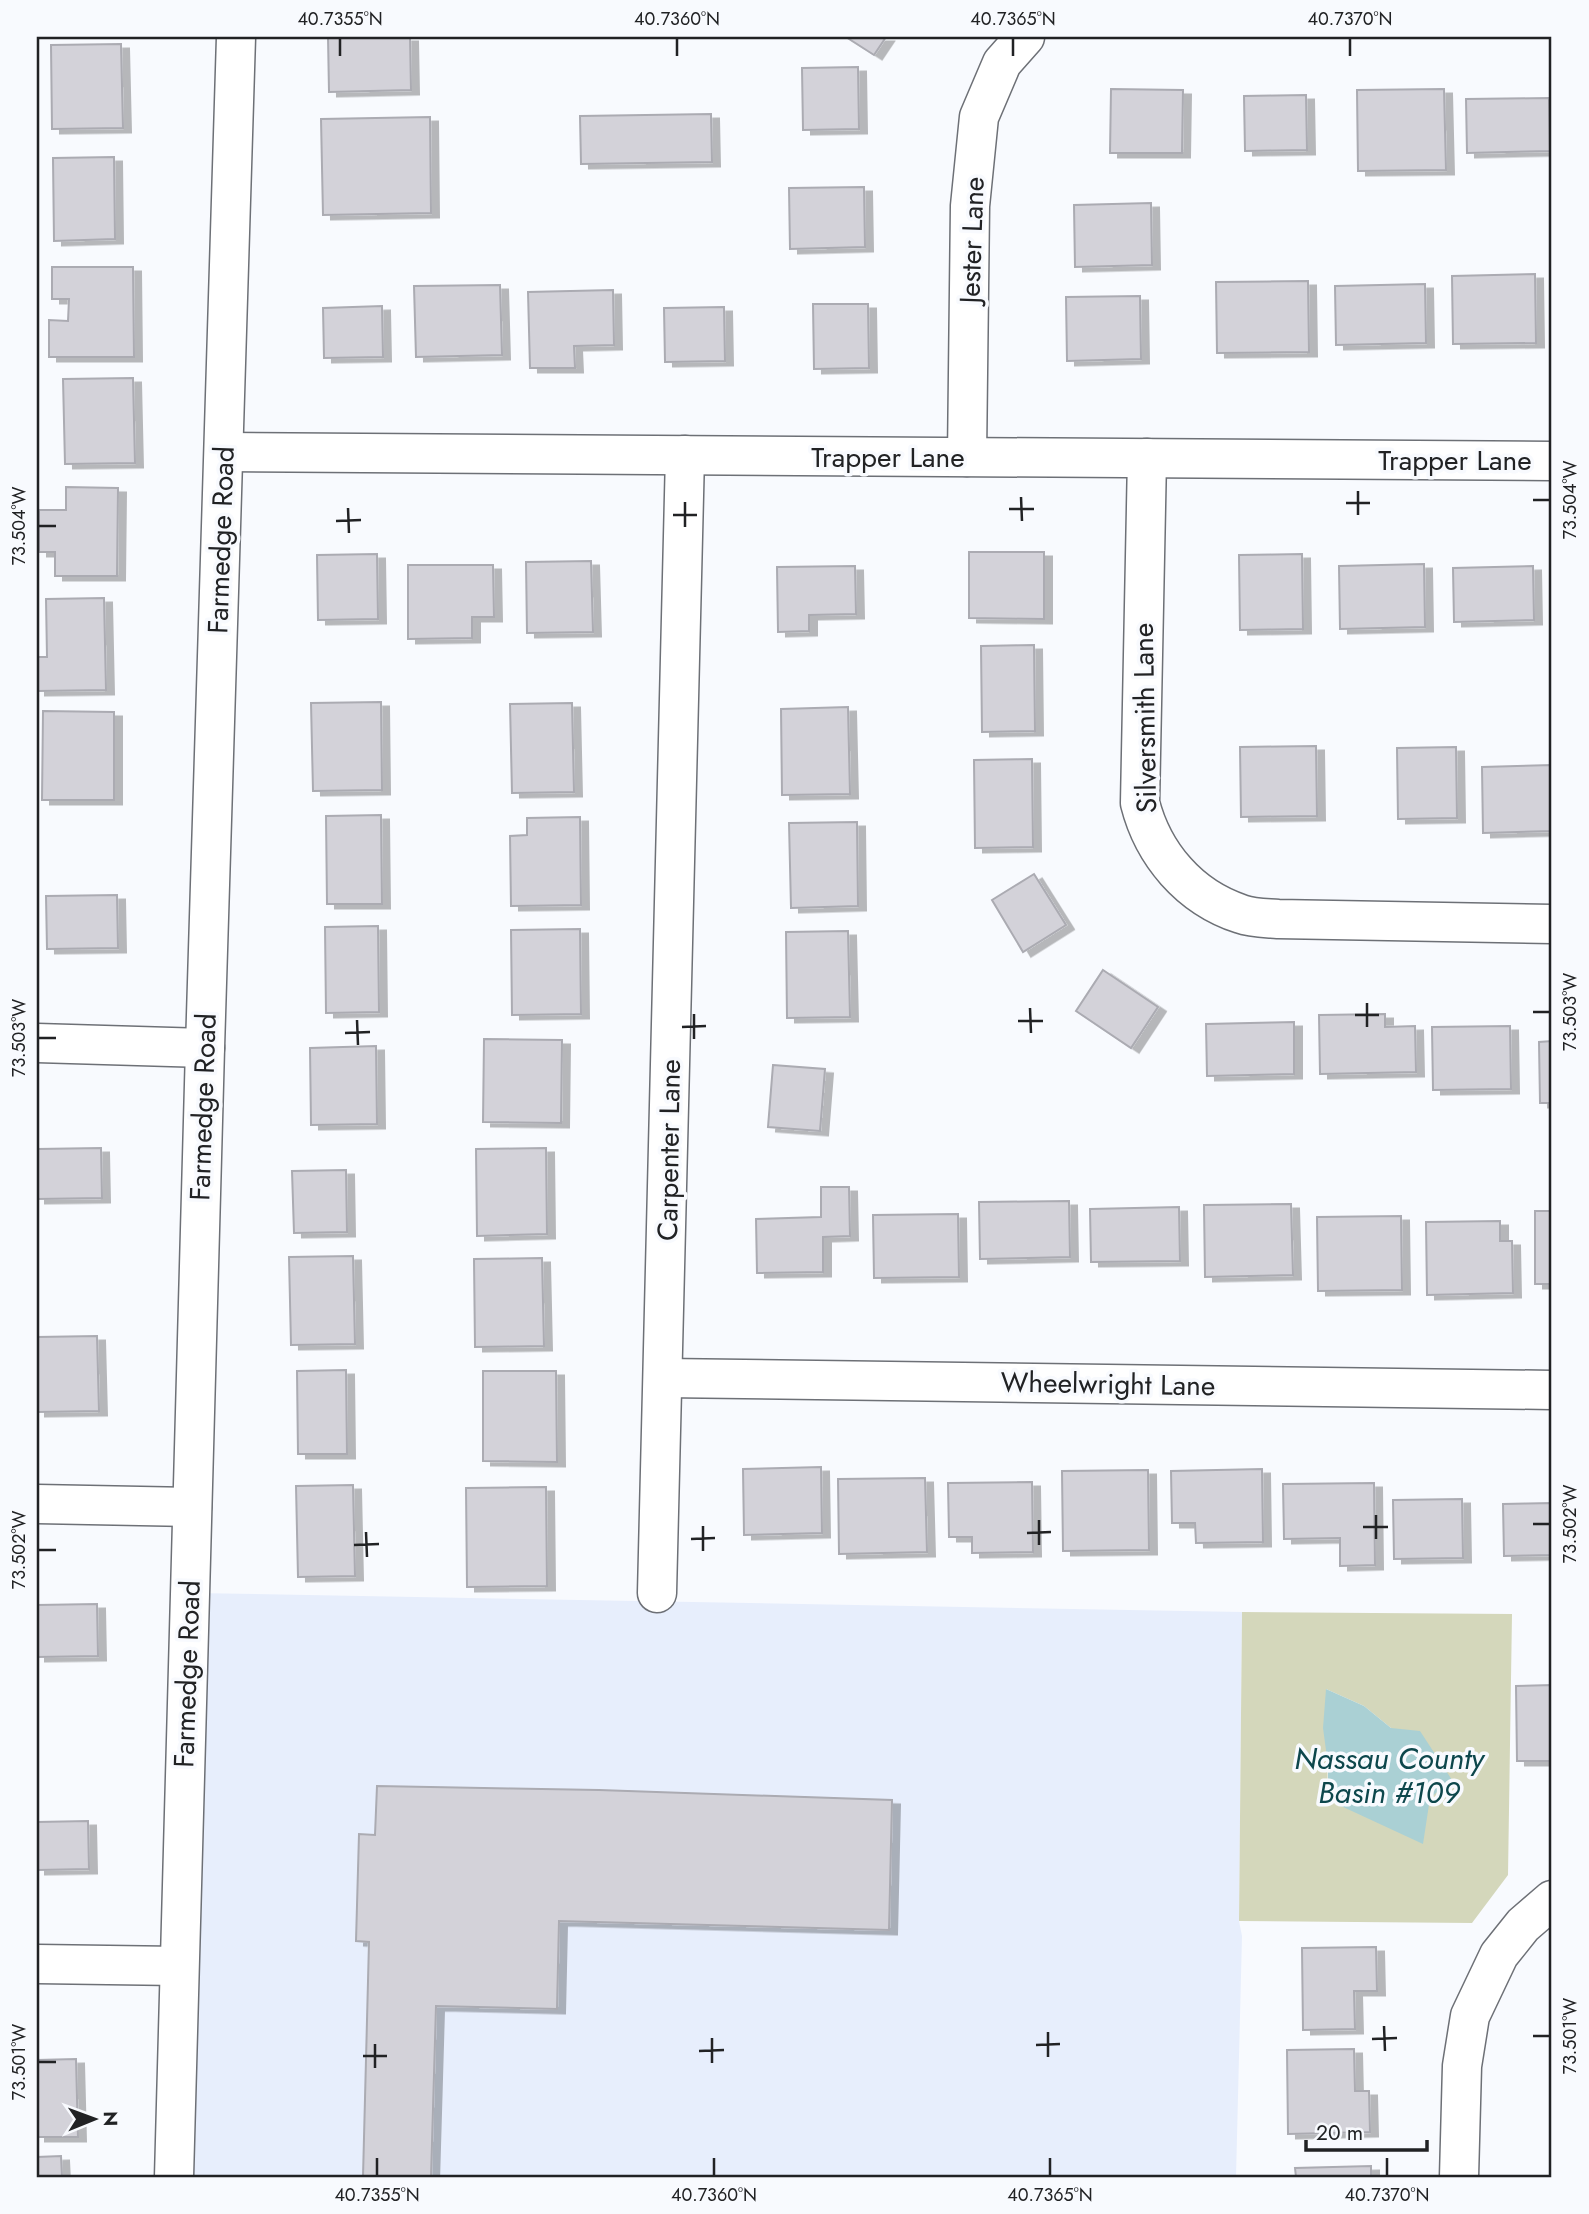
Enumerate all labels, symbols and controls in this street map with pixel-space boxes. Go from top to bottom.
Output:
text: 40.7355°N [297,6,383,32]
text: 40.7360°N [634,6,720,32]
text: 40.7365°N [970,6,1056,32]
text: 40.7370°N [1308,6,1392,32]
street label: Jester Lane [949,176,995,308]
street label: Trapper Lane [811,437,965,478]
street label: Trapper Lane [1378,440,1532,481]
street label: Farmedge Road [197,446,245,634]
text: 73.504°W [1557,460,1583,539]
text: 73.504°W [6,486,32,565]
street label: Silversmith Lane [1123,622,1167,814]
text: 73.503°W [1557,973,1583,1051]
text: 73.503°W [6,999,32,1077]
street label: Farmedge Road [179,1013,227,1201]
street label: Carpenter Lane [647,1059,691,1241]
street label: Wheelwright Lane [1000,1362,1216,1406]
text: 73.502°W [1557,1485,1583,1563]
text: 73.502°W [6,1511,32,1589]
street label: Farmedge Road [163,1580,211,1768]
water label: Nassau County Basin #109 [1294,1737,1486,1814]
text: 73.501°W [1557,1998,1583,2074]
text: 73.501°W [6,2024,32,2100]
north arrow [60,2084,130,2154]
scale bar [1306,2109,1426,2153]
text: N [97,2111,124,2126]
text: 20 m [1316,2118,1363,2148]
text: 40.7355°N [334,2182,420,2208]
text: 40.7360°N [671,2182,757,2208]
text: 40.7365°N [1007,2182,1093,2208]
text: 40.7370°N [1345,2182,1429,2208]

